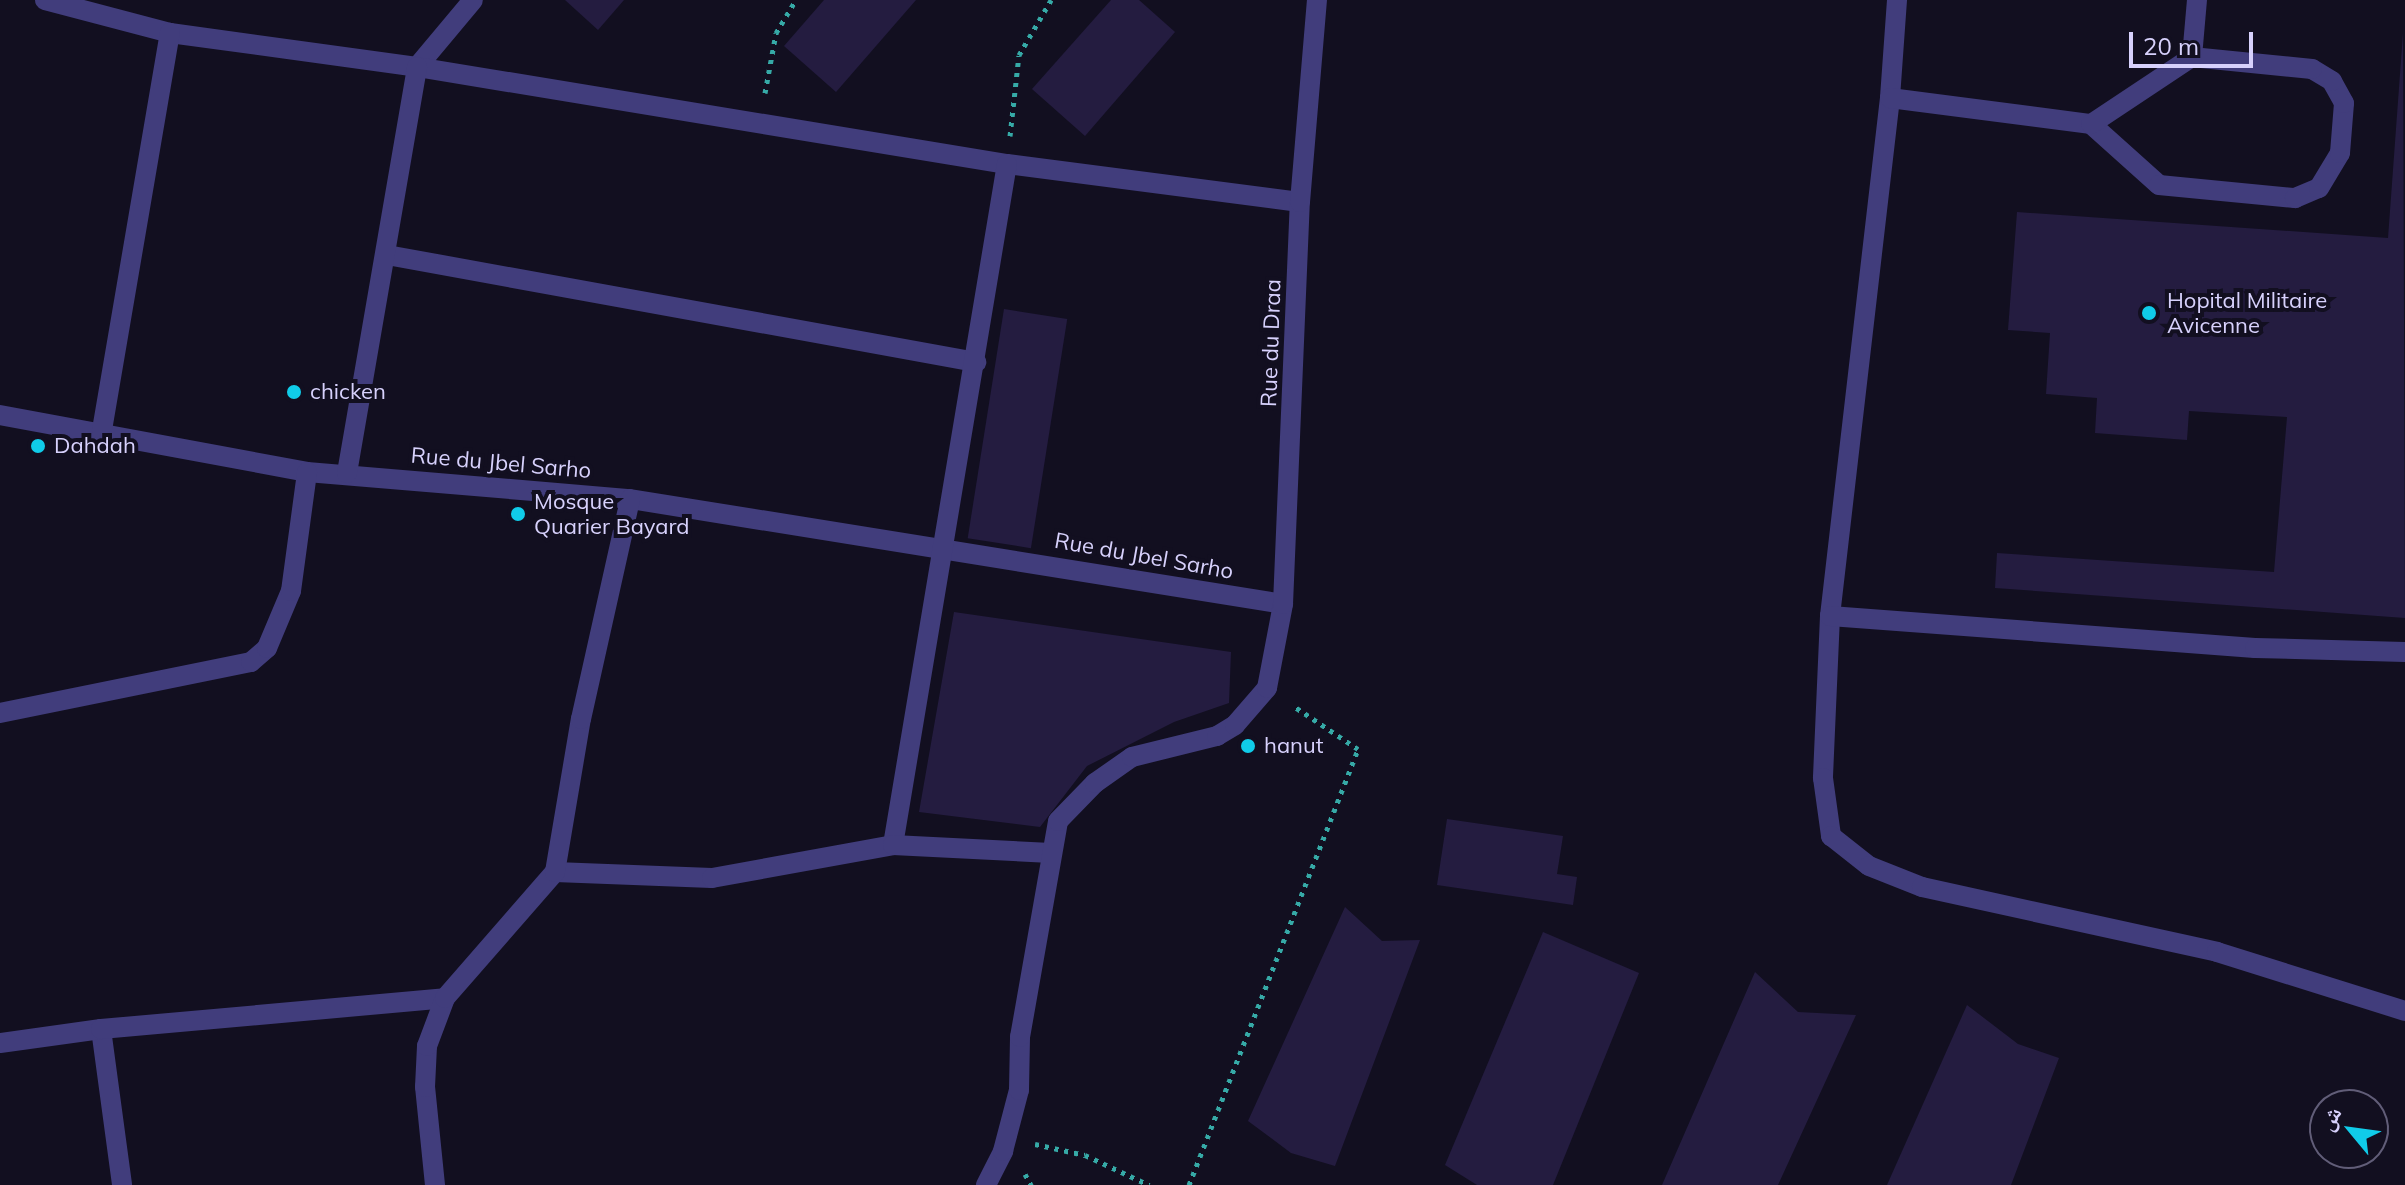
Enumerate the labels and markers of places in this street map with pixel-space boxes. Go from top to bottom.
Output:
place label: Hopital Militaire Avicenne [2167,287,2327,338]
marker: Hopital Militaire Avicenne [2138,302,2160,324]
place label: chicken [310,379,386,405]
marker: chicken [285,383,303,401]
place label: Dahdah [54,433,136,459]
marker: Dahdah [29,437,47,455]
place label: Mosque Quarier Bayard [534,488,690,540]
marker: Mosque Quarier Bayard [509,505,527,523]
place label: hanut [1264,733,1323,759]
marker: hanut [1239,737,1257,755]

